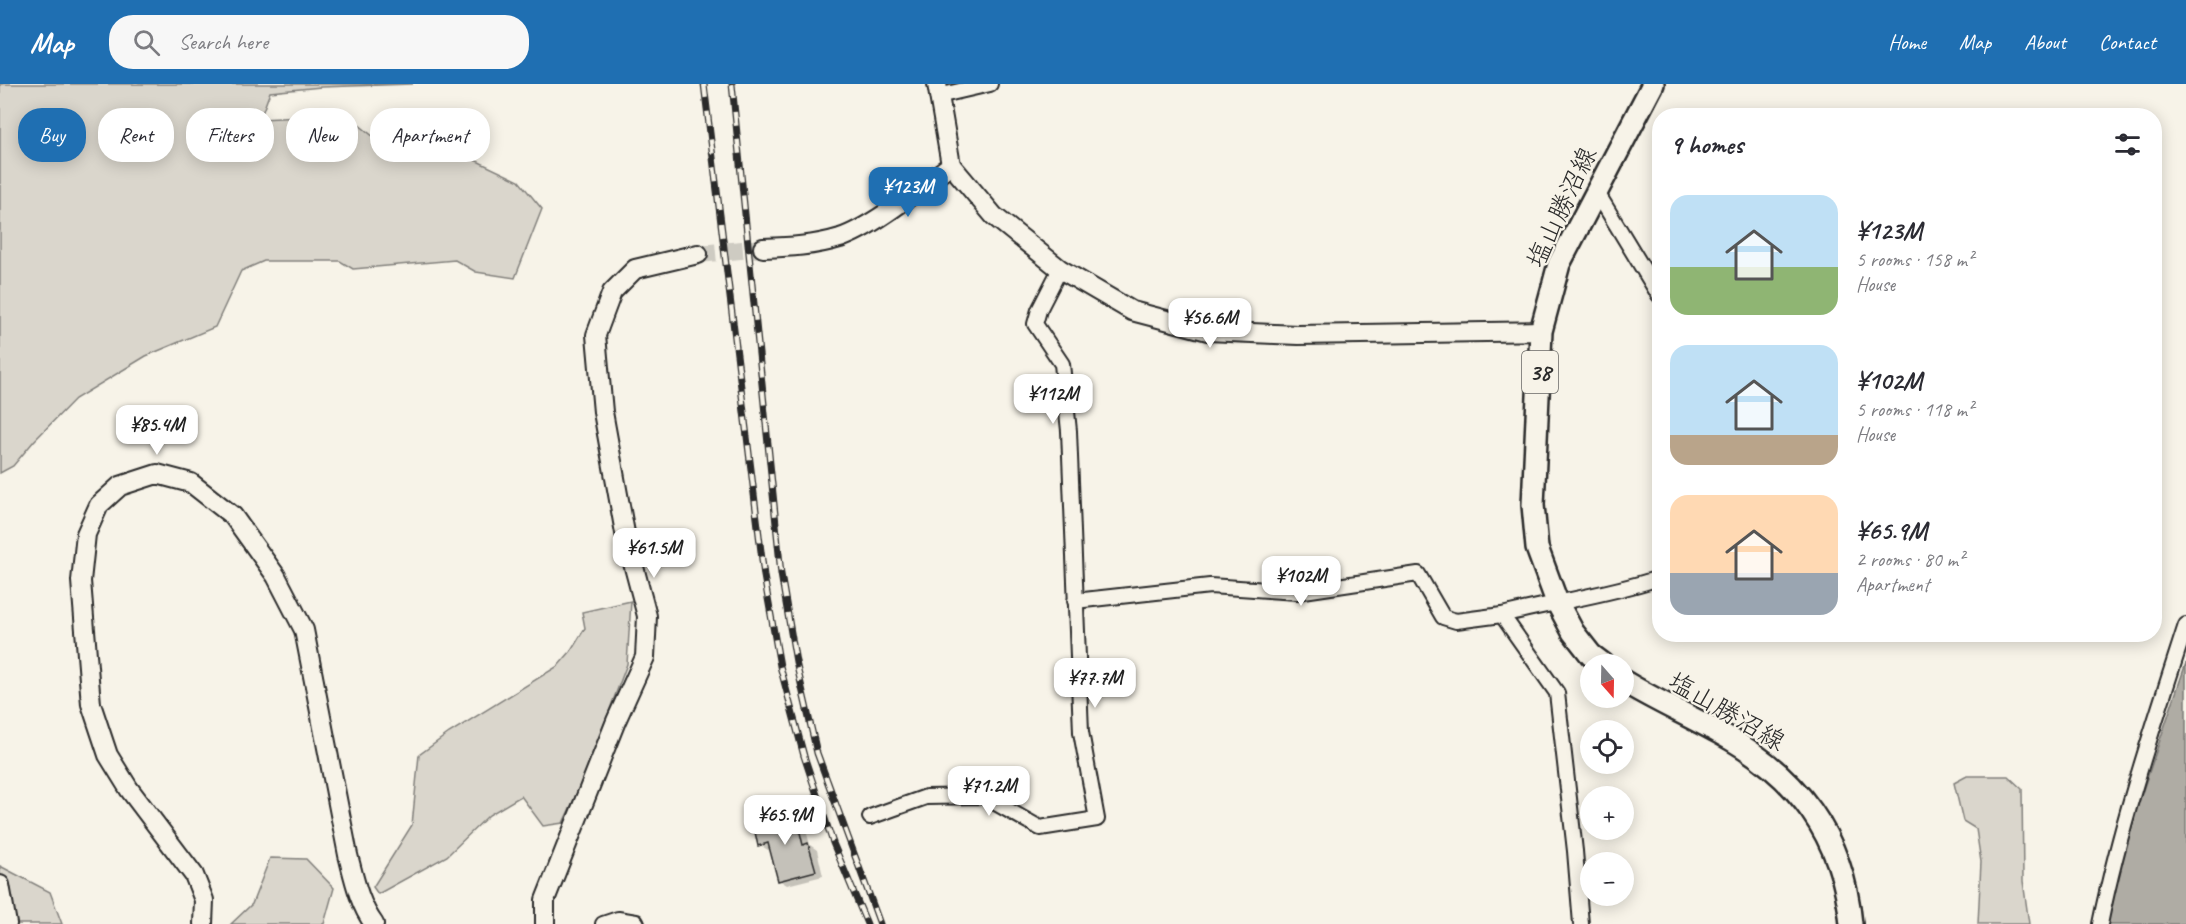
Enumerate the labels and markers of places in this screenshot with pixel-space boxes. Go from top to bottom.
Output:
pin: ¥123M [866,167,950,218]
pin: ¥56.6M [1161,298,1259,349]
pin: ¥112M [1011,374,1095,425]
pin: ¥85.4M [108,405,206,456]
pin: ¥61.5M [605,528,703,579]
pin: ¥102M [1259,556,1343,607]
pin: ¥77.7M [1046,658,1144,709]
pin: ¥71.2M [940,766,1038,817]
pin: ¥65.9M [736,795,834,846]

